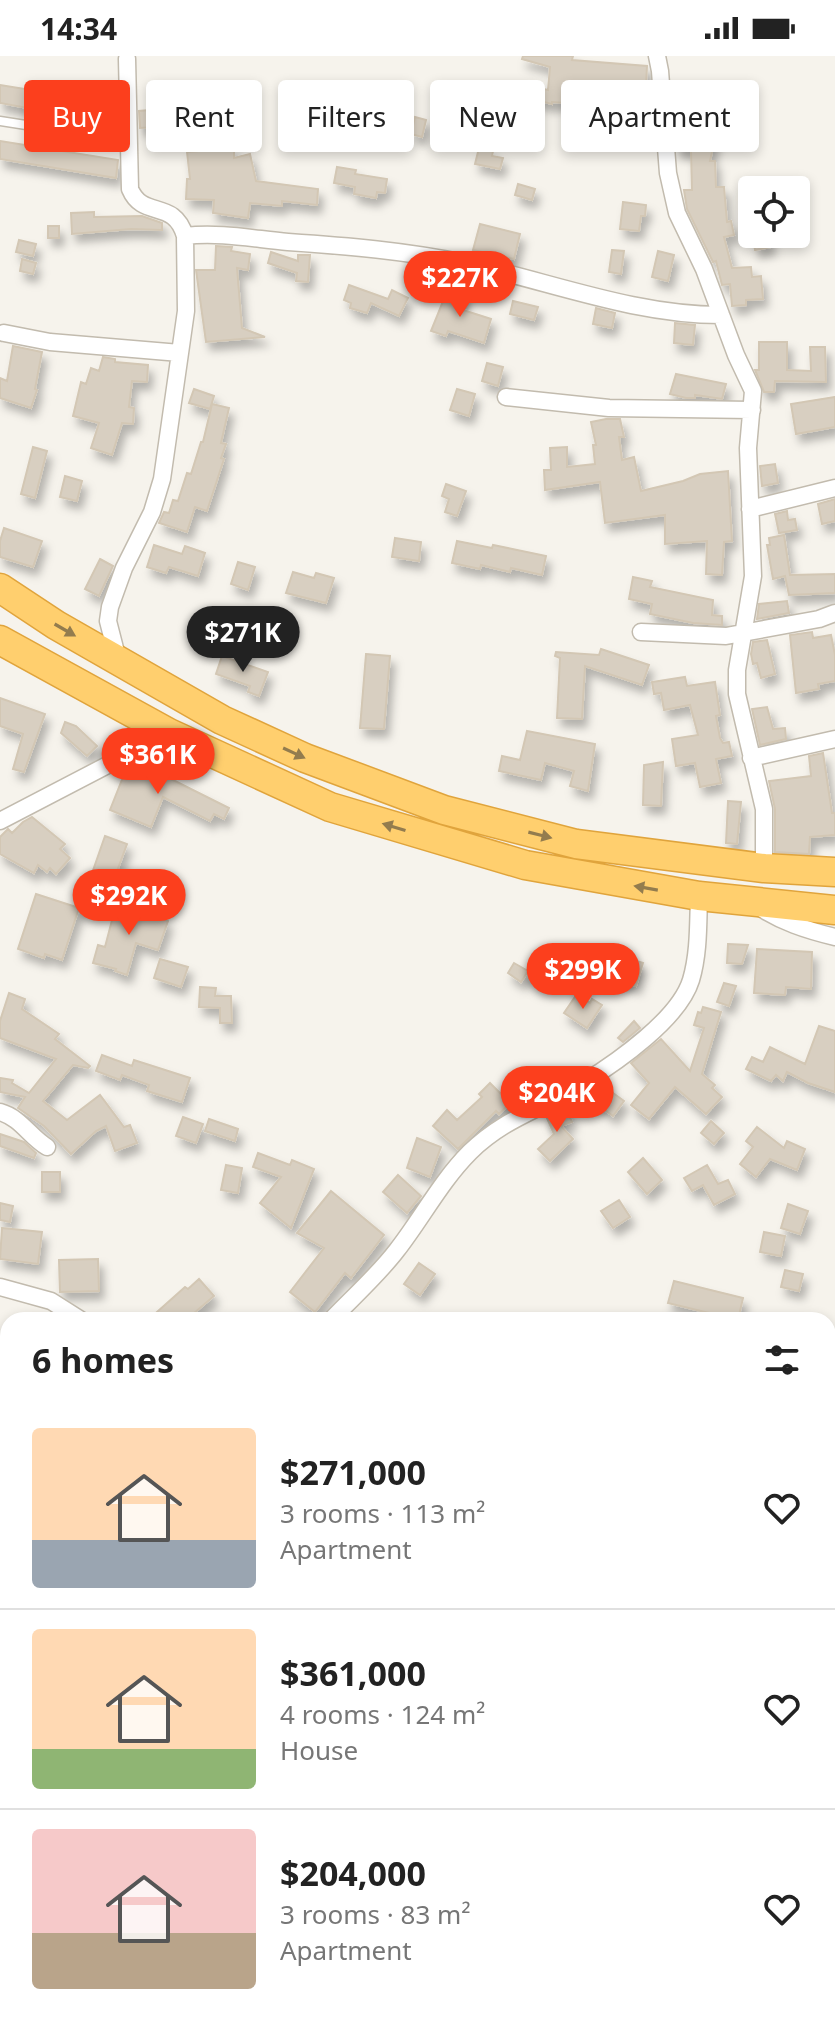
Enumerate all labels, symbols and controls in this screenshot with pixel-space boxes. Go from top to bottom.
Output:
text: 14:34 [40,8,117,49]
chip: Buy [24,80,130,152]
chip: Rent [146,80,262,152]
chip: Filters [278,80,414,152]
chip: New [430,80,545,152]
chip: Apartment [561,80,759,152]
map controls [738,176,810,248]
button: locate [738,176,810,248]
pin: $227K [404,251,516,319]
text: $227K [422,259,498,295]
pin: $271K [187,606,299,674]
text: $271K [205,614,281,650]
one-way arrow [54,623,76,637]
pin: $361K [102,728,214,796]
text: $361K [120,736,196,772]
one-way arrow [282,747,306,760]
one-way arrow [382,820,406,833]
one-way arrow [528,830,553,842]
pin: $292K [73,869,185,937]
text: $292K [91,877,167,913]
one-way arrow [634,881,659,893]
pin: $299K [527,943,639,1011]
text: $299K [545,951,621,987]
pin: $204K [501,1066,613,1134]
text: $204K [519,1074,595,1110]
text: 6 homes [32,1337,174,1383]
icon: filters [760,1338,804,1382]
text: $271,000 [280,1449,426,1495]
icon: home [96,1460,192,1556]
icon: heart [760,1486,804,1530]
text: 3 rooms · 113 m² [280,1495,485,1531]
text: Apartment [280,1531,412,1567]
text: $361,000 [280,1650,426,1696]
icon: home [96,1661,192,1757]
icon: heart [760,1687,804,1731]
text: 4 rooms · 124 m² [280,1696,485,1732]
text: House [280,1732,358,1768]
text: $204,000 [280,1850,426,1896]
icon: home [96,1861,192,1957]
icon: heart [760,1887,804,1931]
text: 3 rooms · 83 m² [280,1896,470,1932]
text: Apartment [280,1932,412,1968]

